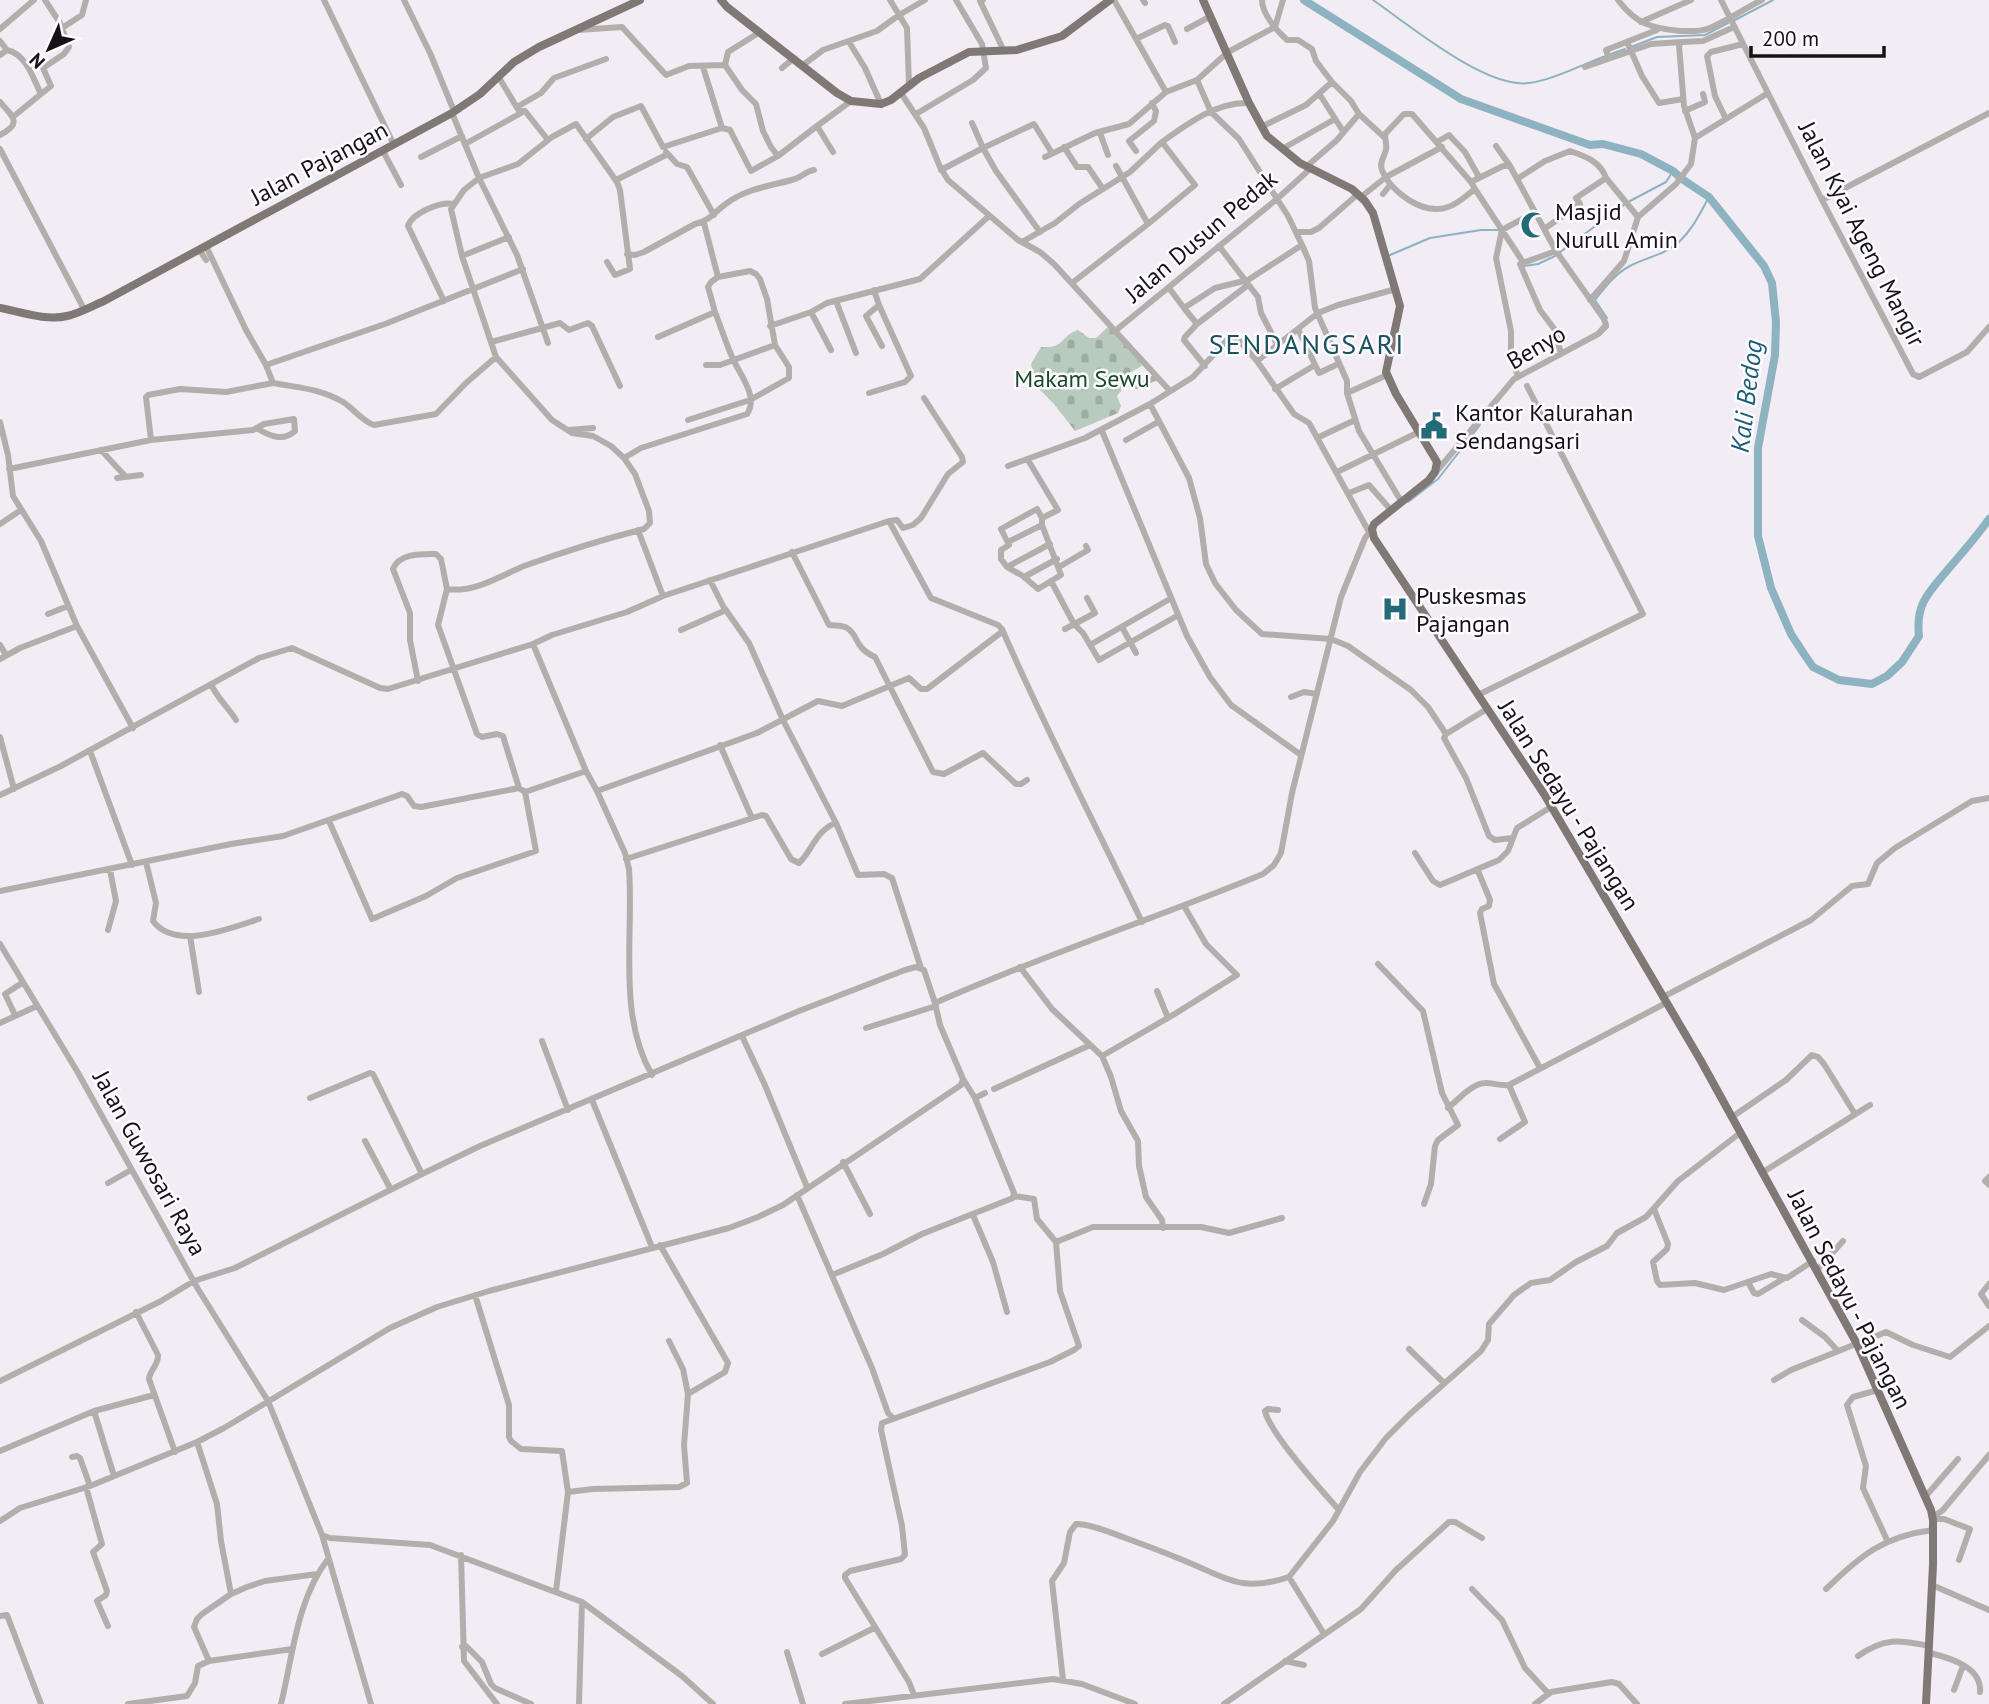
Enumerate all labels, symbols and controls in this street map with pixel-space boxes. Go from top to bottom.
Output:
north arrow [14,14,84,84]
scale bar [1751,14,1884,58]
text: 200 m [1762,25,1819,52]
text: N [24,48,50,74]
street label: Jalan Pajangan [244,114,393,213]
street label: Jalan Kyai Ageng Mangir [1791,115,1932,352]
street label: Jalan Dusun Pedak [1118,163,1284,309]
place label: Masjid Nurull Amin [1555,196,1678,255]
mosque icon: Masjid Nurull Amin [1519,210,1549,240]
street label: Benyo [1501,318,1571,376]
district label: SENDANGSARI [1209,325,1405,362]
water label: Kali Bedog [1723,338,1769,454]
park label: Makam Sewu [1014,363,1150,394]
place label: Kantor Kalurahan Sendangsari [1455,397,1633,456]
public building icon: Kantor Kalurahan Sendangsari [1419,411,1449,441]
place label: Puskesmas Pajangan [1416,580,1527,639]
hospital icon: Puskesmas Pajangan [1380,594,1410,624]
street label: Jalan Sedayu - Pajangan [1491,693,1646,916]
street label: Jalan Guwosari Raya [86,1064,214,1261]
street label: Jalan Sedayu - Pajangan [1781,1183,1919,1414]

